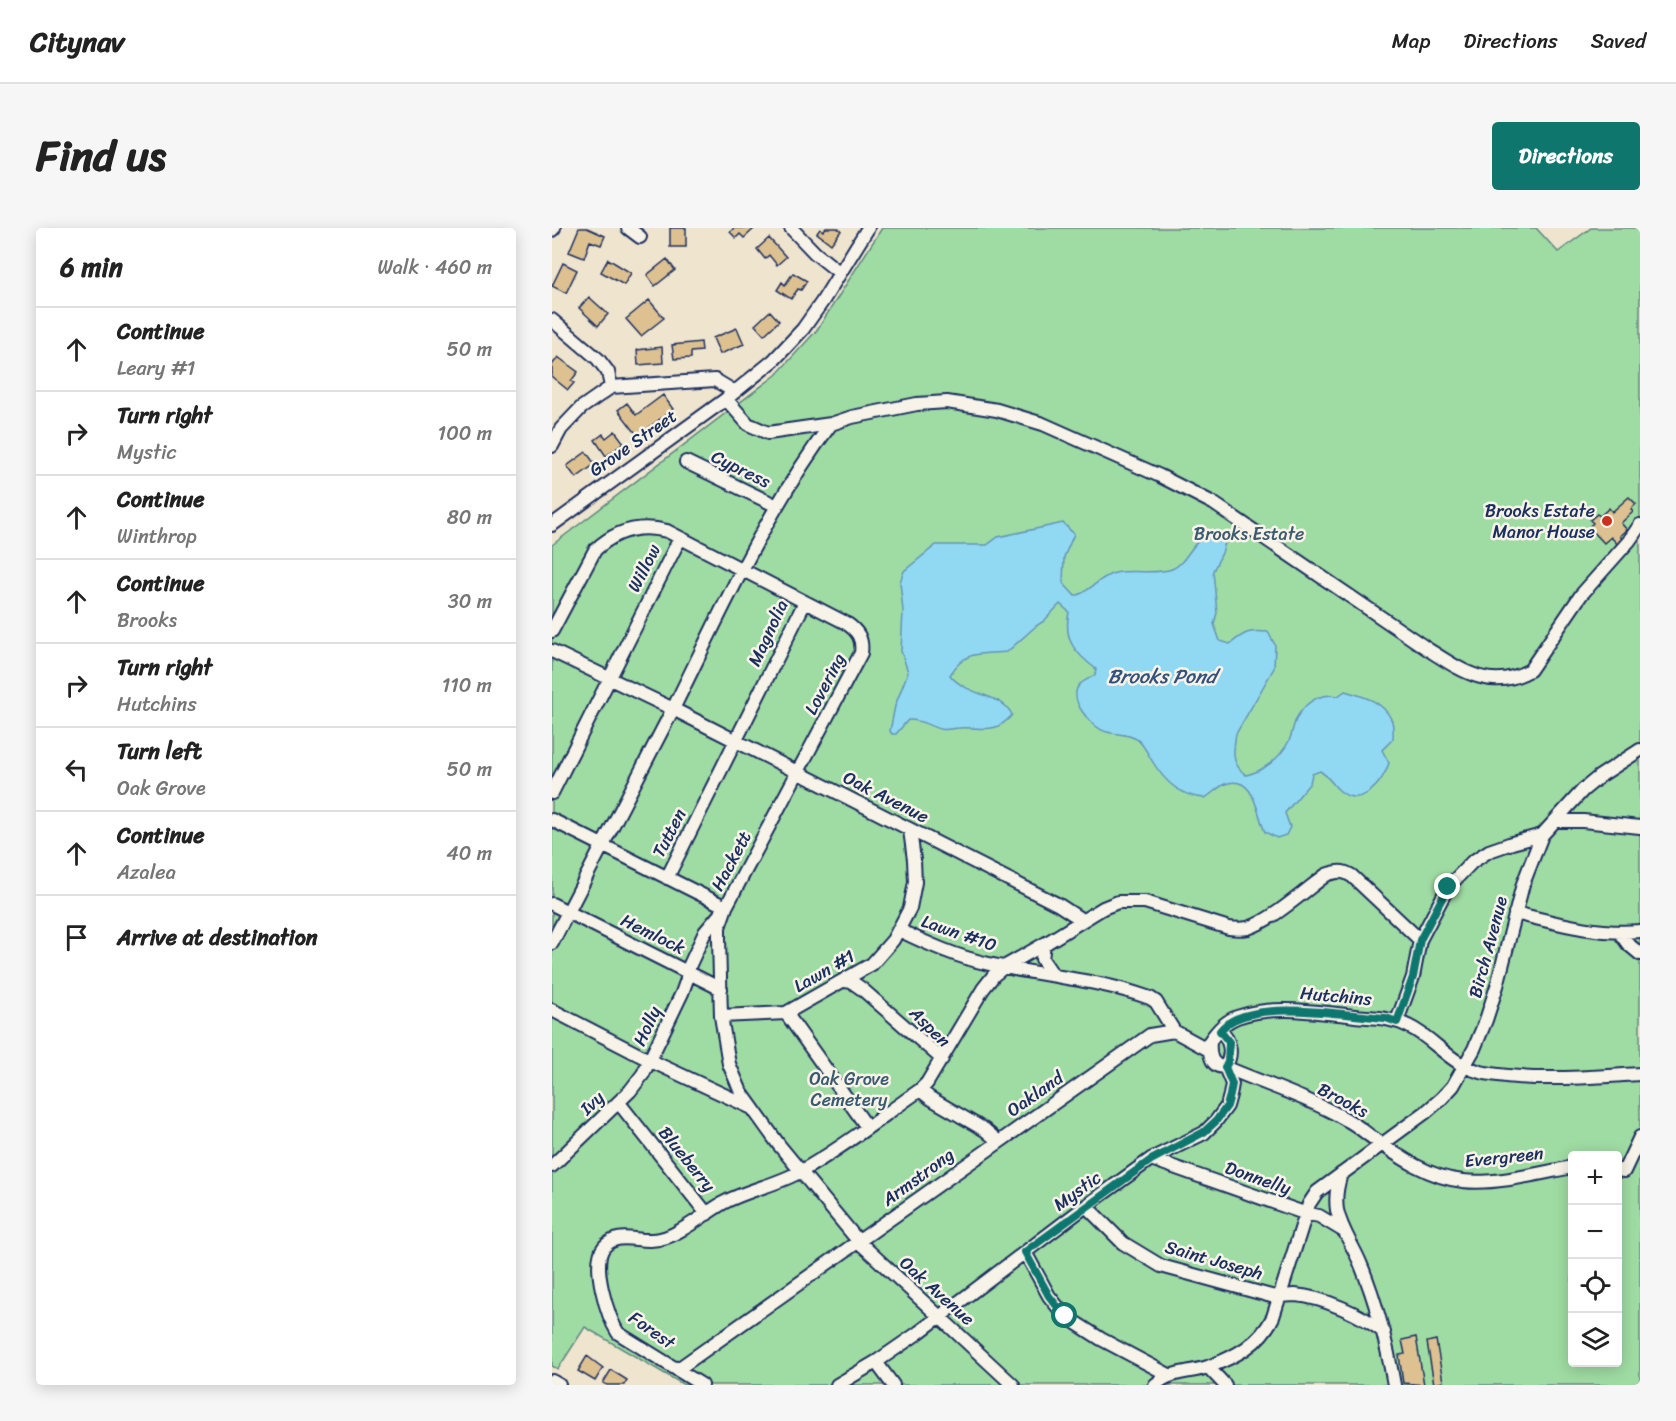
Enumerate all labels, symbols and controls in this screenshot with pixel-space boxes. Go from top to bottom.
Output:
text: Citynav [30,17,124,66]
text: Map [1392,22,1430,60]
text: Directions [1463,22,1558,60]
text: Saved [1591,22,1646,60]
text: Find us [36,119,166,193]
button: Directions [1492,122,1640,190]
text: 6 min [60,244,123,290]
text: Walk · 460 m [377,250,492,285]
text: Continue [117,312,205,351]
text: 50 m [447,332,492,367]
icon: ahead [60,333,93,366]
text: Leary #1 [117,351,195,386]
text: Turn right [117,396,212,435]
street label: Grove Street [582,401,684,485]
text: 100 m [438,416,492,451]
icon: right [60,417,93,450]
text: Mystic [117,435,176,470]
street label: Cypress [706,441,777,498]
text: Continue [117,480,205,519]
place label: Brooks Estate Manor House [1485,495,1595,548]
text: 80 m [447,500,492,535]
icon: ahead [60,501,93,534]
marker: Brooks Estate Manor House [1600,514,1614,528]
park label: Brooks Estate [1194,518,1304,550]
text: Winthrop [117,519,197,554]
street label: Willow [618,538,670,598]
text: Continue [117,564,205,603]
text: 30 m [448,584,492,619]
icon: ahead [60,585,93,618]
street label: Magnolia [739,594,797,672]
text: Brooks [117,603,177,638]
street label: Lovering [795,647,855,721]
text: Turn right [117,648,212,687]
water label: Brooks Pond [1108,659,1222,694]
text: 110 m [442,668,492,703]
icon: right [60,669,93,702]
text: Hutchins [117,687,197,722]
text: Turn left [117,732,202,771]
text: 50 m [447,752,492,787]
icon: left [60,753,93,786]
street label: Oak Avenue [837,762,935,832]
text: Oak Grove [117,771,206,806]
street label: Tutten [643,802,695,863]
text: Continue [117,816,205,855]
street label: Hackett [702,825,760,897]
text: 40 m [446,836,492,871]
icon: ahead [60,837,93,870]
text: Azalea [117,855,176,890]
route end [1434,873,1460,899]
street label: Birch Avenue [1459,892,1517,1001]
street label: Hemlock [615,905,691,964]
street label: Lawn #10 [917,905,1001,961]
text: Arrive at destination [117,918,318,957]
icon: arrive [60,921,93,954]
street label: Lawn #1 [787,940,861,1002]
street label: Hutchins [1299,977,1374,1015]
street label: Aspen [901,998,959,1056]
street label: Holly [624,1000,671,1052]
street label: Oakland [1000,1062,1071,1125]
park label: Oak Grove Cemetery [809,1063,889,1116]
street label: Brooks [1312,1073,1375,1127]
street label: Ivy [571,1082,613,1124]
street label: Blueberry [650,1119,724,1200]
street label: Evergreen [1463,1137,1545,1177]
street label: Armstrong [874,1139,961,1215]
map controls [1568,1151,1622,1367]
button: + [1568,1151,1622,1205]
street label: Donnelly [1221,1152,1296,1204]
street label: Mystic [1046,1162,1108,1220]
button: − [1568,1205,1622,1259]
street label: Saint Joseph [1161,1231,1267,1289]
street label: Oak Avenue [892,1248,982,1334]
button: locate [1568,1259,1622,1313]
street label: Forest [622,1302,683,1358]
route start [1051,1302,1077,1328]
button: layers [1568,1313,1622,1367]

